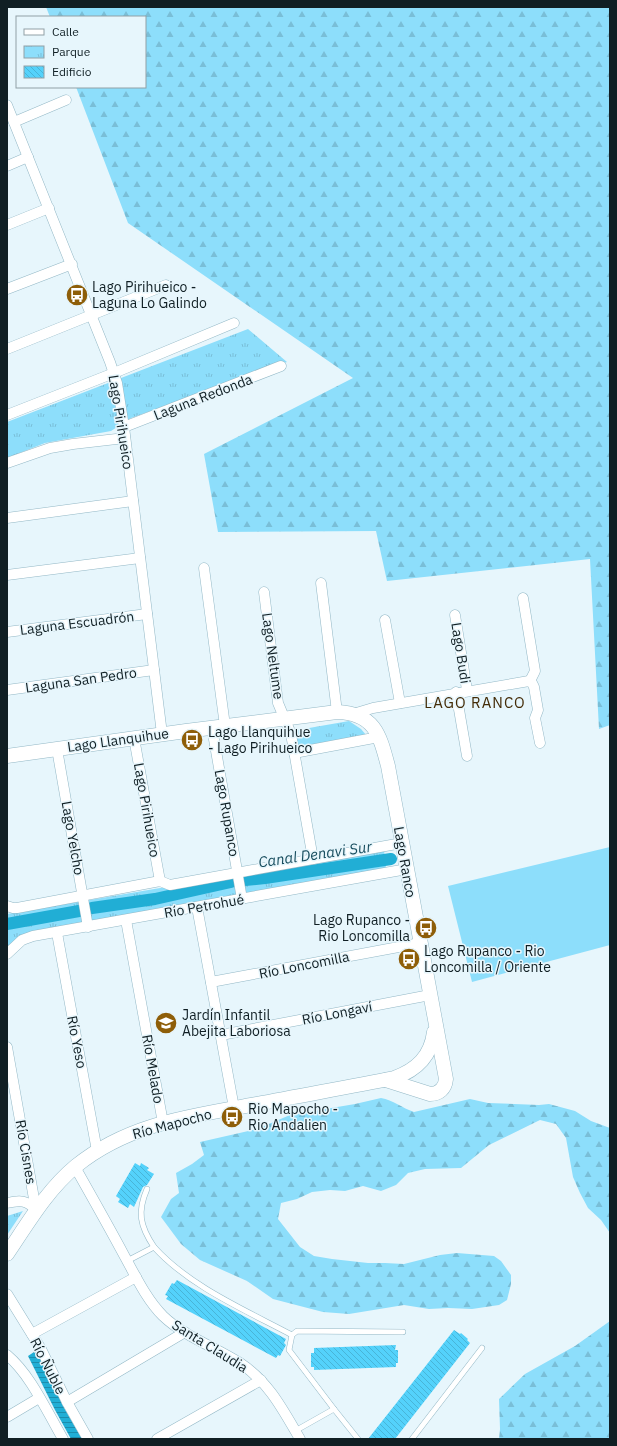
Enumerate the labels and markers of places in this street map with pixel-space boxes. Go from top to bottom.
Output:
place label: Lago Pirihueico - Laguna Lo Galindo [92,278,207,312]
bus stop icon: Lago Pirihueico - Laguna Lo Galindo [64,282,90,308]
place label: Lago Llanquihue - Lago Pirihueico [208,723,312,757]
bus stop icon: Lago Llanquihue - Lago Pirihueico [179,727,205,753]
place label: Lago Rupanco - Rio Loncomilla [313,911,411,945]
bus stop icon: Lago Rupanco - Rio Loncomilla [413,915,439,941]
place label: Lago Rupanco - Rio Loncomilla / Oriente [424,942,551,976]
bus stop icon: Lago Rupanco - Rio Loncomilla / Oriente [396,946,422,972]
place label: Jardín Infantil Abejita Laboriosa [182,1006,291,1040]
school or university icon: Jardín Infantil Abejita Laboriosa [153,1010,179,1036]
place label: Rio Mapocho - Rio Andalien [248,1100,338,1134]
bus stop icon: Rio Mapocho - Rio Andalien [219,1104,245,1130]

